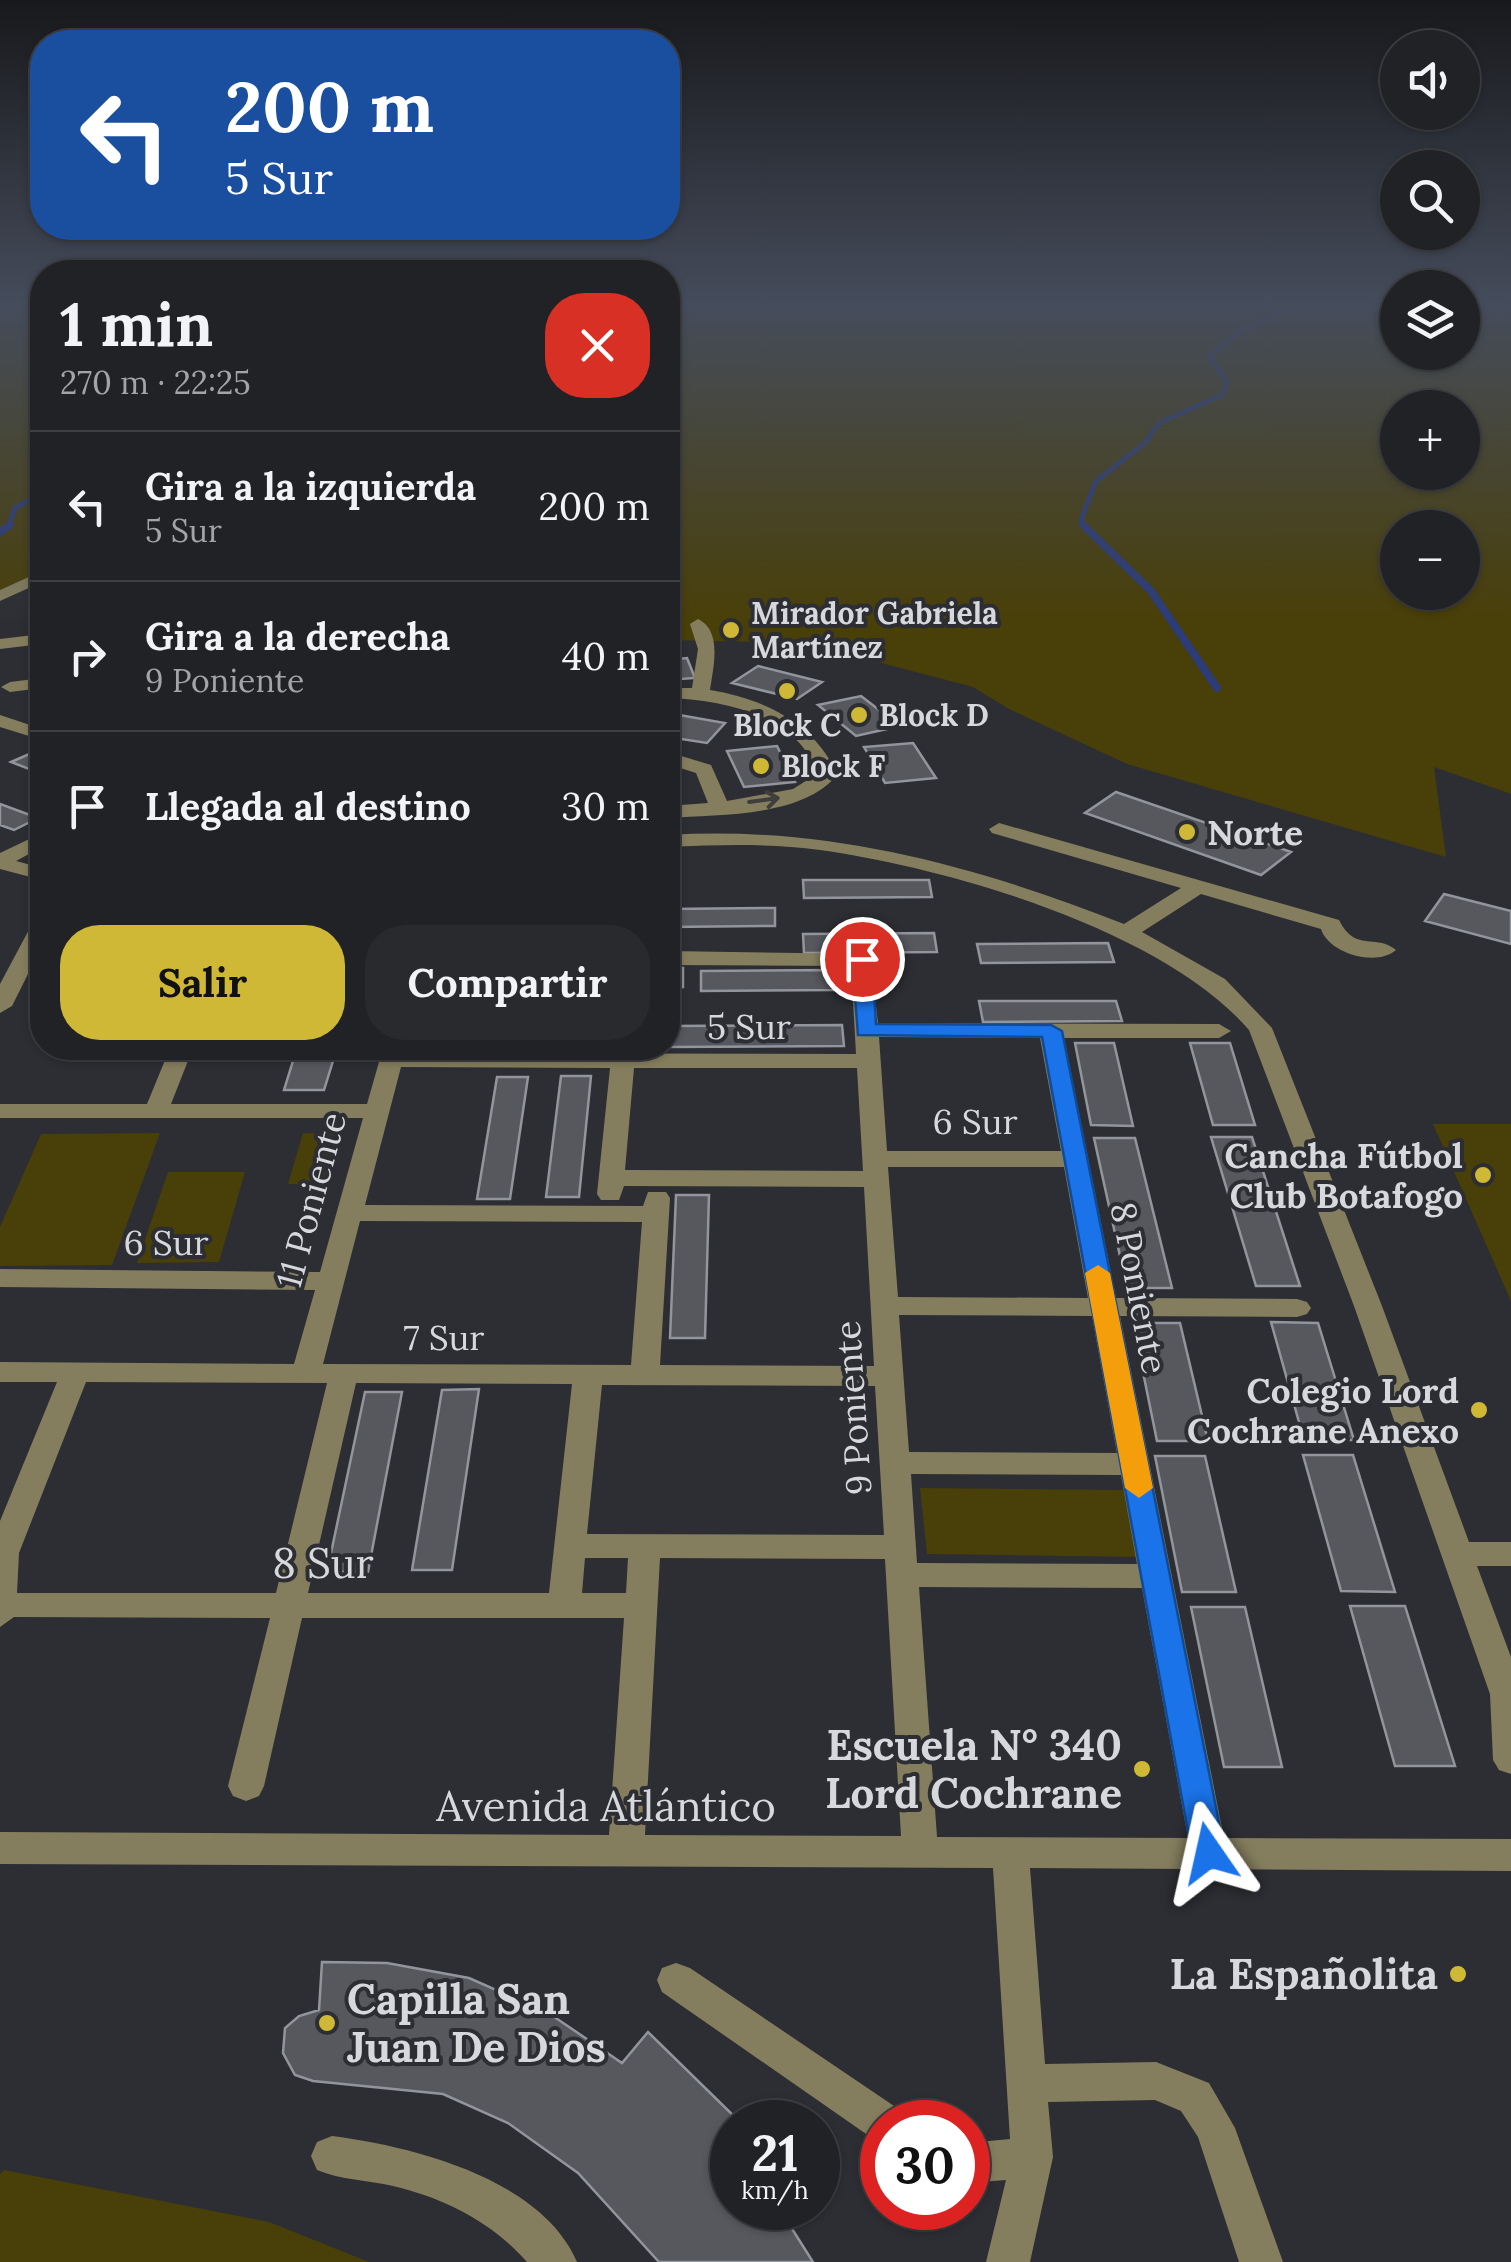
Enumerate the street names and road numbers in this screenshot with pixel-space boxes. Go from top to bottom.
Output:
street label: 5 Sur [707,1004,791,1049]
street label: 6 Sur [932,1099,1018,1144]
street label: 11 Poniente [266,1107,356,1293]
street label: 8 Poniente [1100,1198,1178,1378]
street label: 6 Sur [123,1220,209,1265]
street label: 7 Sur [403,1315,485,1360]
street label: 9 Poniente [824,1320,882,1496]
street label: 8 Sur [272,1536,374,1590]
street label: Avenida Atlántico [435,1779,776,1833]

